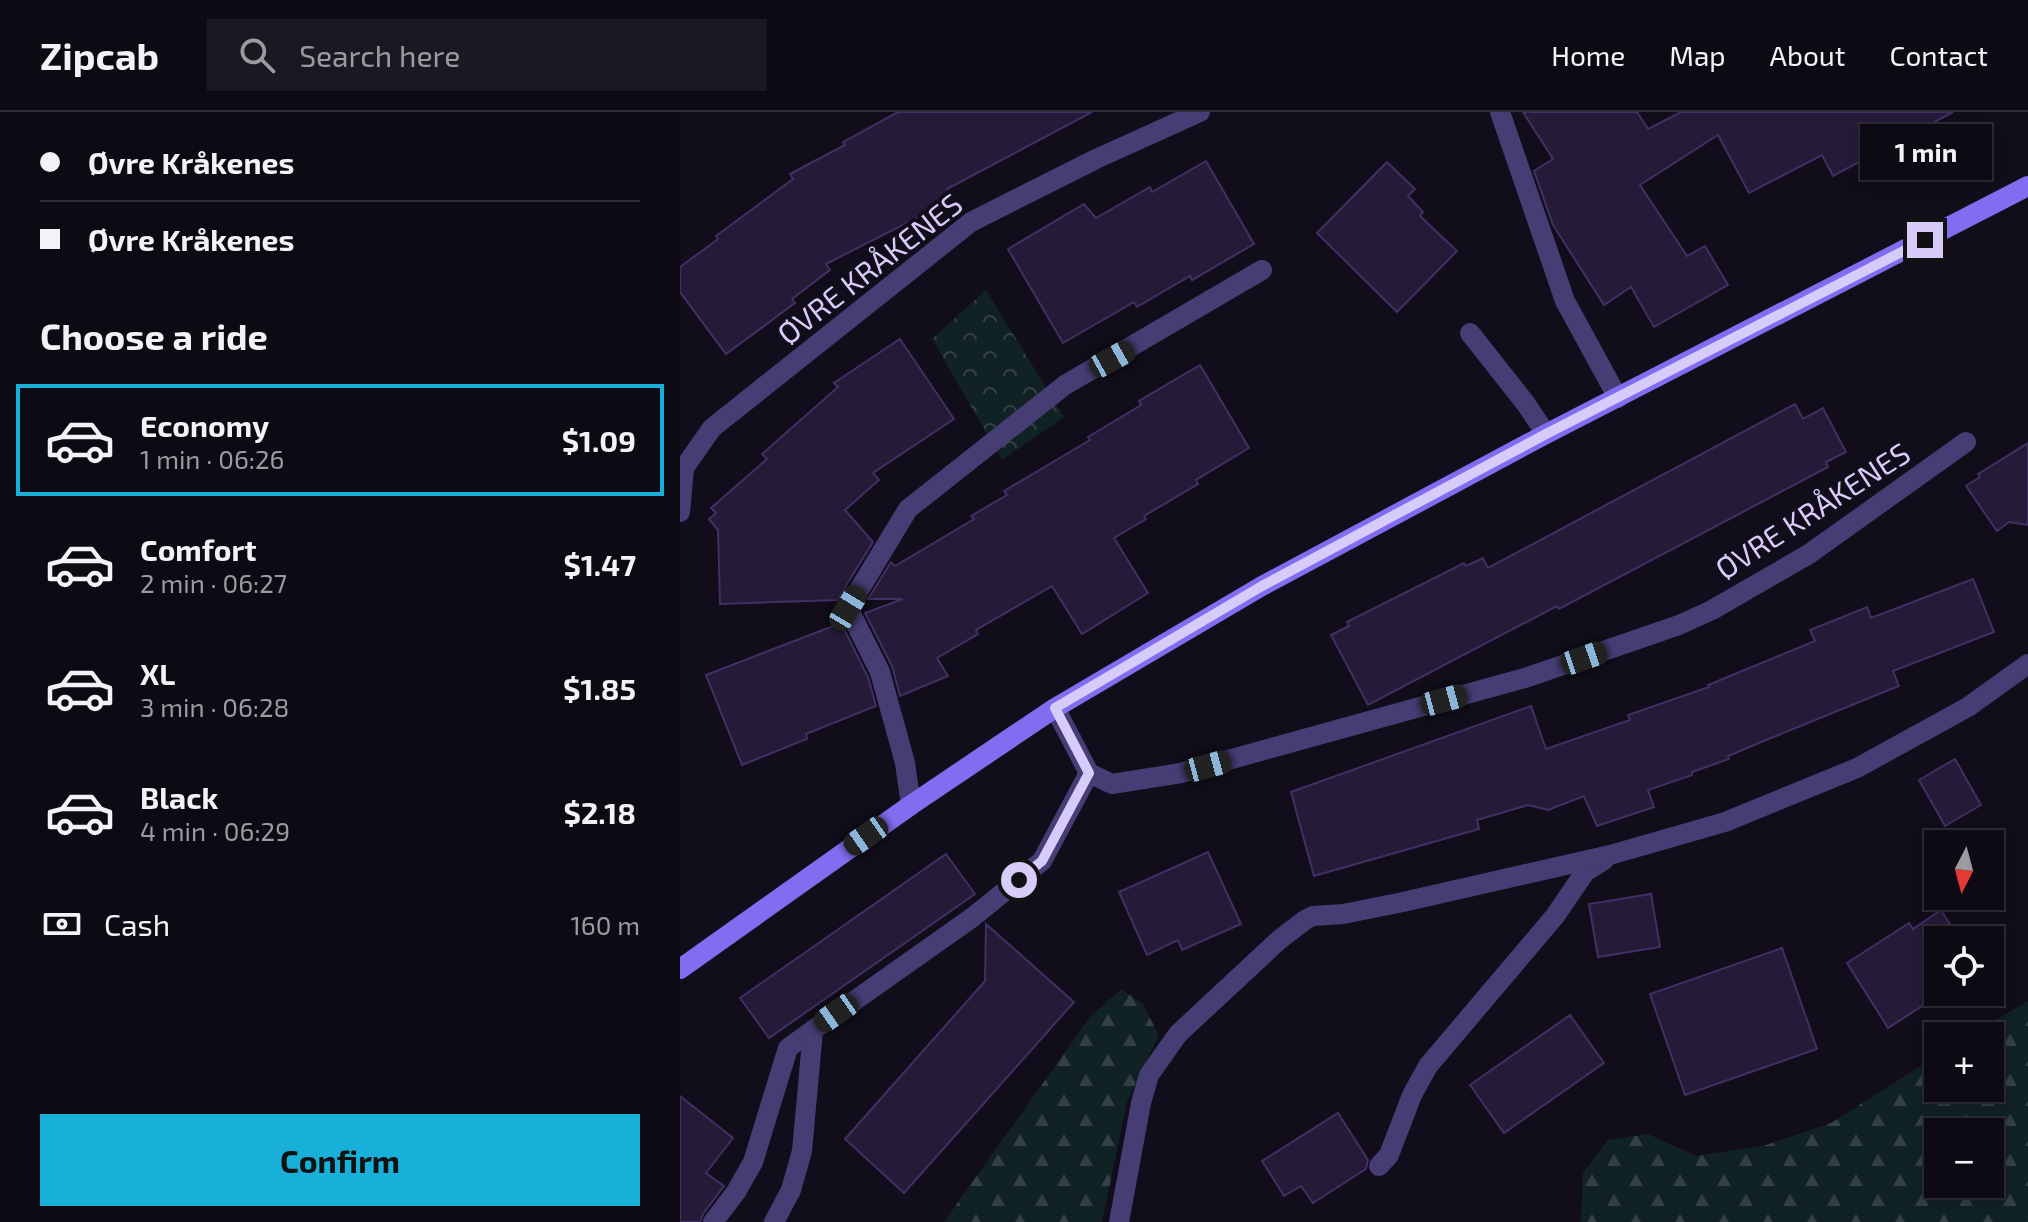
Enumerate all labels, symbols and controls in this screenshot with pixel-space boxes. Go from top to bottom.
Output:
search box [207,19,767,91]
text: Zipcab [40,32,159,78]
icon: search [235,33,279,77]
text: Search here [299,37,460,73]
text: Home [1551,38,1625,72]
text: Map [1669,38,1726,72]
text: About [1770,38,1845,72]
text: Contact [1889,38,1988,72]
callout: 1 min [1859,124,1991,180]
text: 1 min [1895,136,1957,167]
text: Øvre Kråkenes [88,144,294,180]
street label: ØVRE KRÅKENES [770,185,968,351]
text: Øvre Kråkenes [88,221,294,257]
route end [1907,222,1943,258]
text: Choose a ride [40,314,268,357]
car [1085,337,1139,381]
icon: car [44,404,116,476]
text: Economy [140,407,269,443]
text: $1.09 [562,422,636,458]
street label: ØVRE KRÅKENES [1708,434,1916,586]
text: 1 min · 06:26 [140,443,284,474]
icon: car [44,528,116,600]
text: Comfort [140,531,257,567]
text: $1.47 [564,546,636,582]
text: 2 min · 06:27 [140,567,287,598]
car [825,581,871,635]
car [1557,639,1611,677]
icon: car [44,652,116,724]
text: XL [140,655,175,691]
text: $1.85 [563,670,636,706]
car [1418,682,1470,718]
text: 3 min · 06:28 [140,691,289,722]
car [1182,748,1234,784]
icon: car [44,776,116,848]
text: Black [140,779,218,815]
text: $2.18 [564,794,636,830]
car [839,812,893,860]
text: 4 min · 06:29 [140,815,290,846]
north arrow [1924,830,2004,910]
map controls [1924,830,2004,1198]
route start [1001,862,1037,898]
icon: cash [40,902,84,946]
text: Cash [104,906,170,942]
text: 160 m [571,909,640,940]
button: locate [1924,926,2004,1006]
car [809,989,863,1037]
button: + [1924,1022,2004,1102]
button: Confirm [40,1114,640,1206]
button: − [1924,1118,2004,1198]

